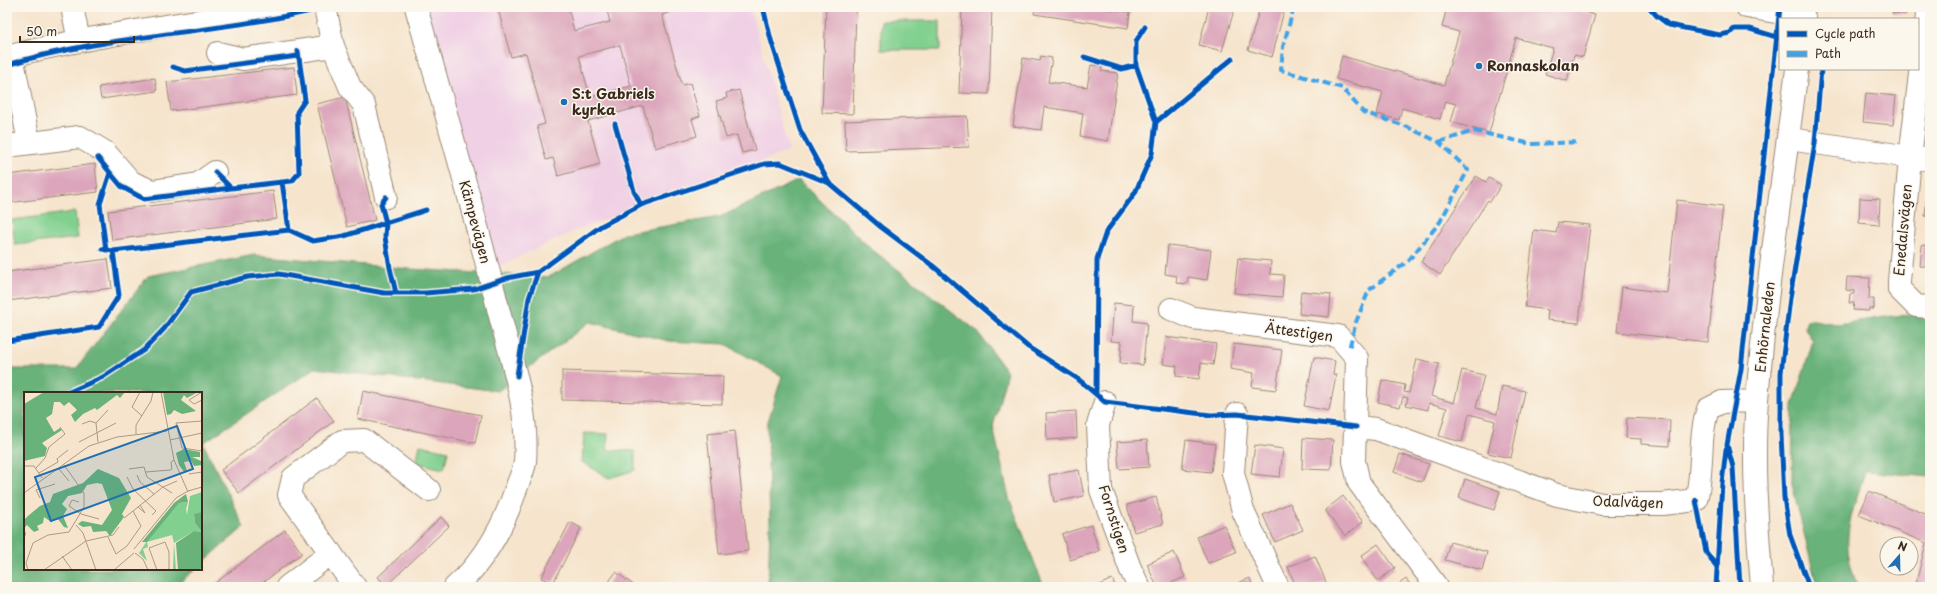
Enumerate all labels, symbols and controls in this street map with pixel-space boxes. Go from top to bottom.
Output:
scale bar [20,18,134,44]
legend [1779,18,1919,70]
text: 50 m [26,22,57,40]
text: Cycle path [1815,24,1876,42]
text: Path [1815,44,1841,62]
place label: Ronnaskolan [1487,55,1579,76]
marker: Ronnaskolan [1474,61,1484,71]
place label: S:t Gabriels kyrka [572,83,655,120]
marker: S:t Gabriels kyrka [559,97,569,107]
street label: Kämpevägen [454,178,497,266]
street label: Enedalsvägen [1888,183,1917,277]
street label: Enhörnaleden [1749,280,1780,374]
street label: Ättestigen [1264,316,1334,347]
inset map [24,392,202,570]
street label: Fornstigen [1094,482,1135,556]
street label: Odalvägen [1592,490,1664,513]
north arrow [1879,536,1919,576]
text: N [1896,537,1910,556]

